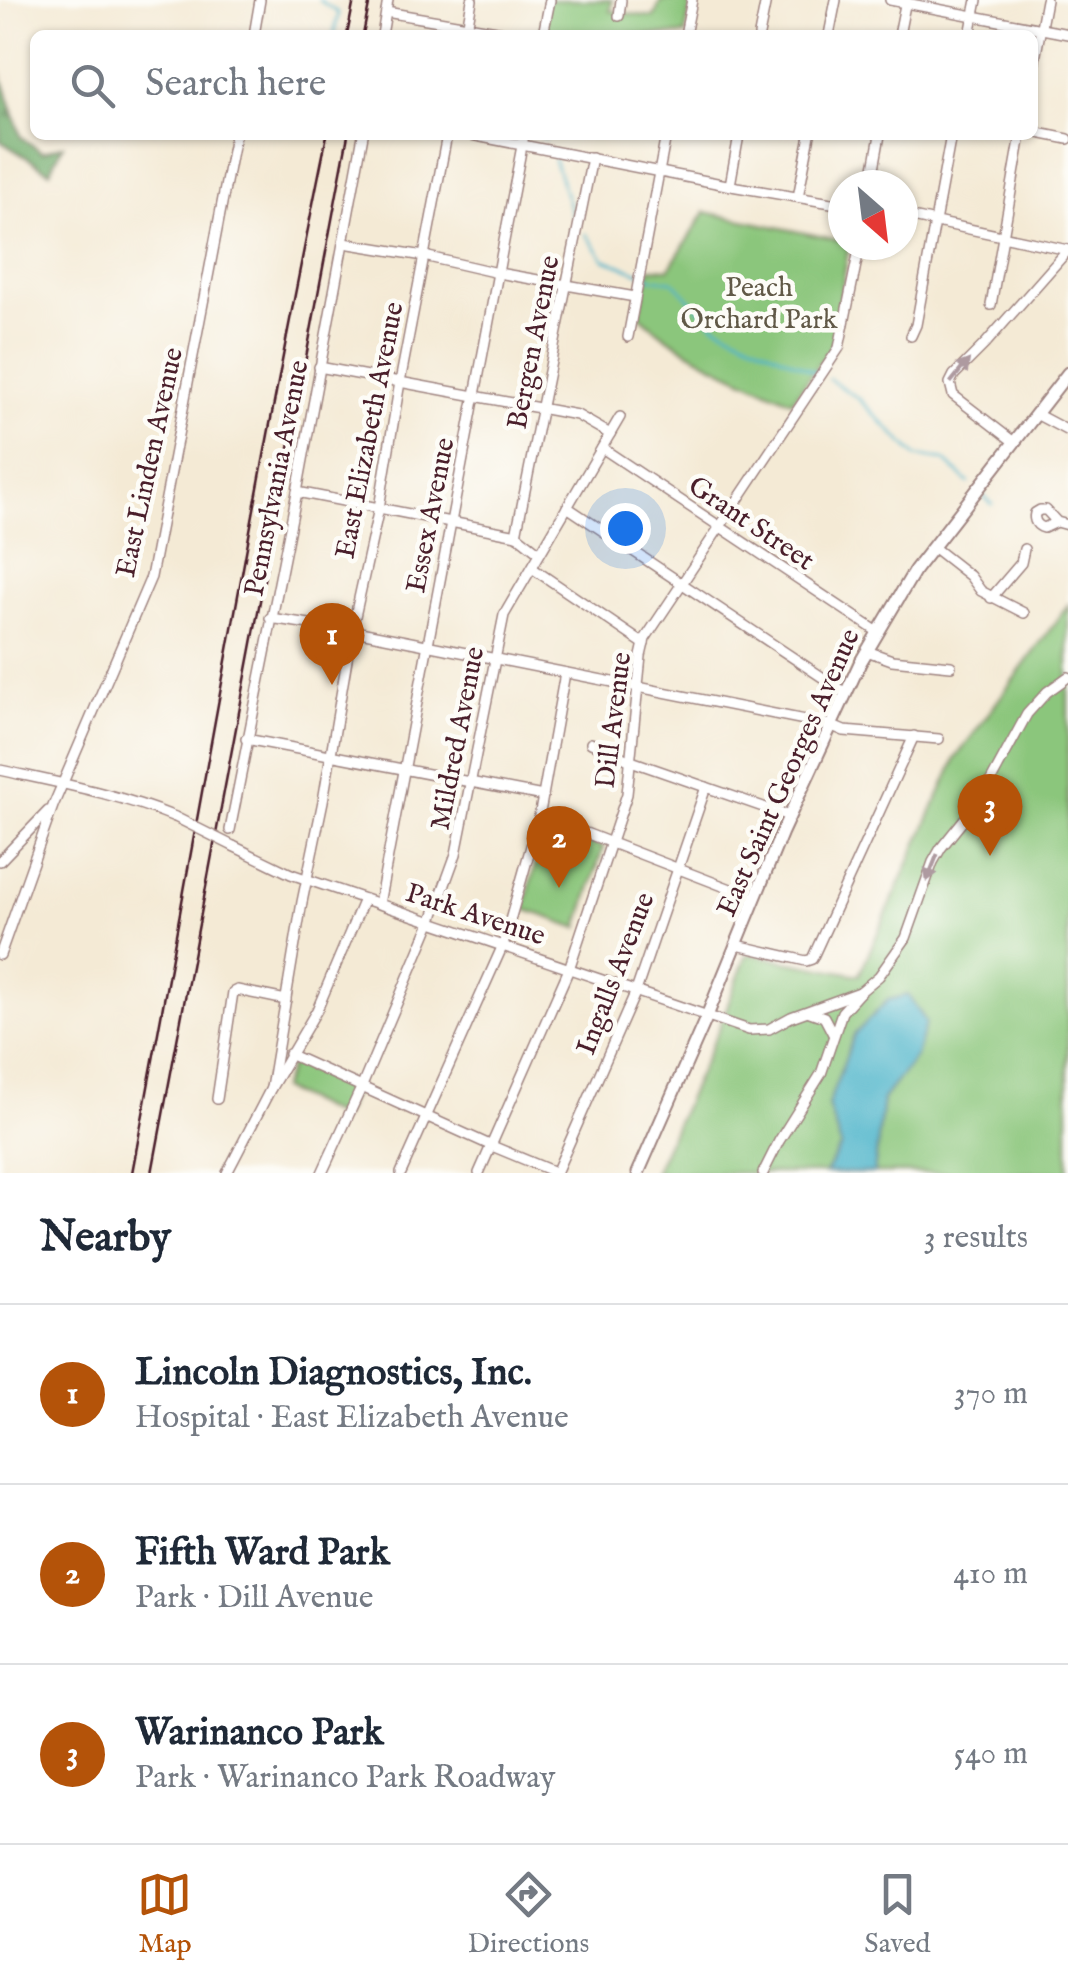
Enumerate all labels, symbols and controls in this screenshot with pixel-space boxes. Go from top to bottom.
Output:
search box [30,30,1038,140]
icon: search [65,58,120,113]
text: Search here [145,61,326,109]
north arrow [828,170,918,260]
street label: Bergen Avenue [500,252,568,432]
park label: Peach Orchard Park [680,271,839,338]
street label: East Elizabeth Avenue [328,299,413,562]
street label: East Linden Avenue [109,344,192,580]
street label: Pennsylvania Avenue [237,357,318,599]
one-way arrow [949,358,971,384]
street label: Essex Avenue [399,435,464,596]
street label: Grant Street [681,469,821,579]
your location [600,503,651,554]
pin: 1 [300,602,364,685]
street label: East Saint Georges Avenue [710,623,869,922]
street label: Mildred Avenue [424,644,493,833]
street label: Dill Avenue [589,650,640,790]
pin: 3 [958,774,1022,856]
pin: 2 [526,806,592,888]
one-way arrow [923,853,939,883]
street label: Park Avenue [401,876,550,954]
street label: Ingalls Avenue [569,888,663,1060]
text: Nearby [40,1212,171,1265]
text: 3 results [924,1218,1028,1259]
text: Lincoln Diagnostics, Inc. [135,1350,532,1398]
text: 1 [67,1374,78,1415]
text: 370 m [954,1374,1028,1415]
text: Hospital · East Elizabeth Avenue [135,1398,569,1439]
text: Fifth Ward Park [135,1530,390,1578]
text: 2 [65,1554,80,1595]
text: 410 m [953,1554,1028,1595]
text: Park · Dill Avenue [135,1578,373,1619]
text: Warinanco Park [135,1710,384,1758]
text: 3 [67,1734,78,1775]
text: 540 m [953,1734,1028,1775]
text: Park · Warinanco Park Roadway [135,1758,556,1799]
tab: Map [137,1867,192,1962]
tab: Directions [467,1867,589,1962]
tab: Saved [864,1867,931,1962]

